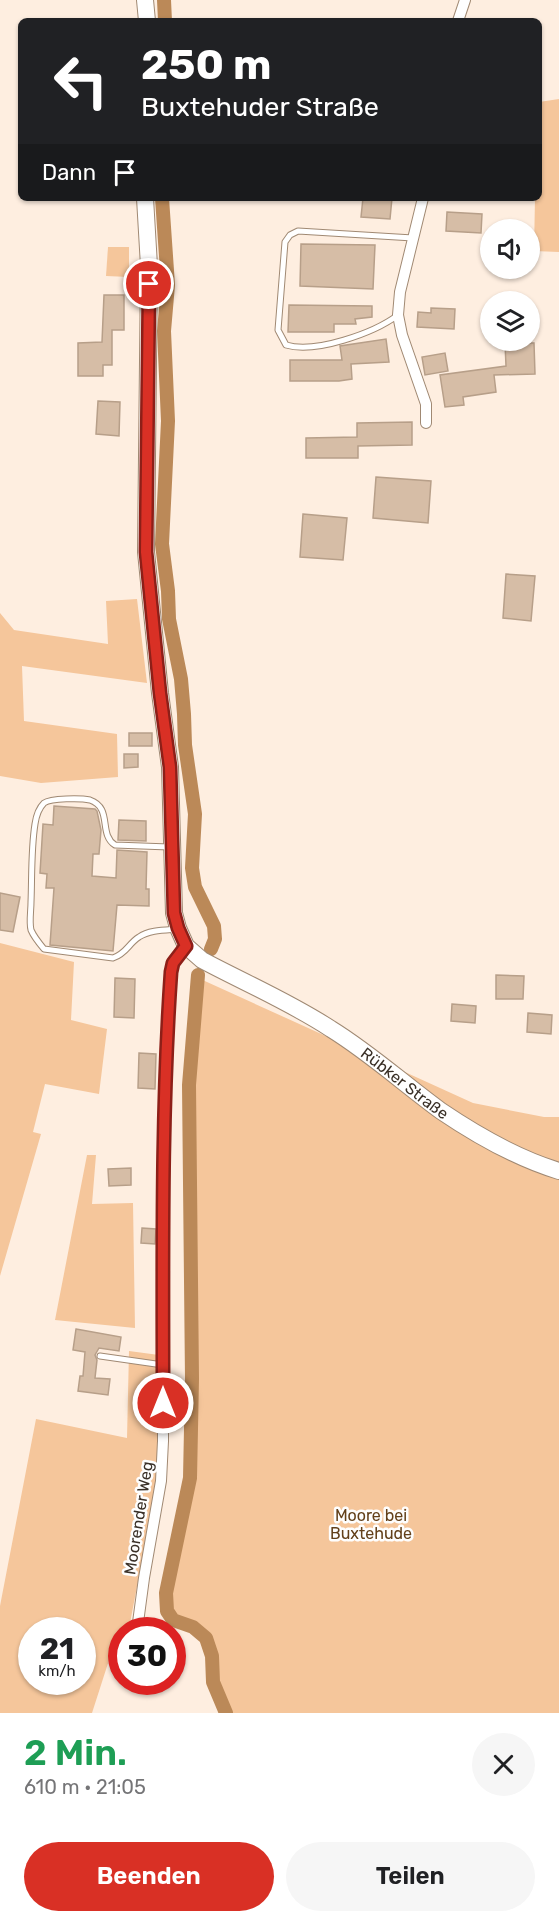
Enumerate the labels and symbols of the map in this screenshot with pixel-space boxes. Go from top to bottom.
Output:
pin [123,258,174,309]
street label: Rübker Straße [357,1044,452,1123]
position arrow [131,1371,195,1435]
street label: Moorender Weg [120,1460,157,1576]
park label: Moore bei Buxtehude [330,1506,412,1543]
speed limit sign: 30 [108,1617,186,1695]

